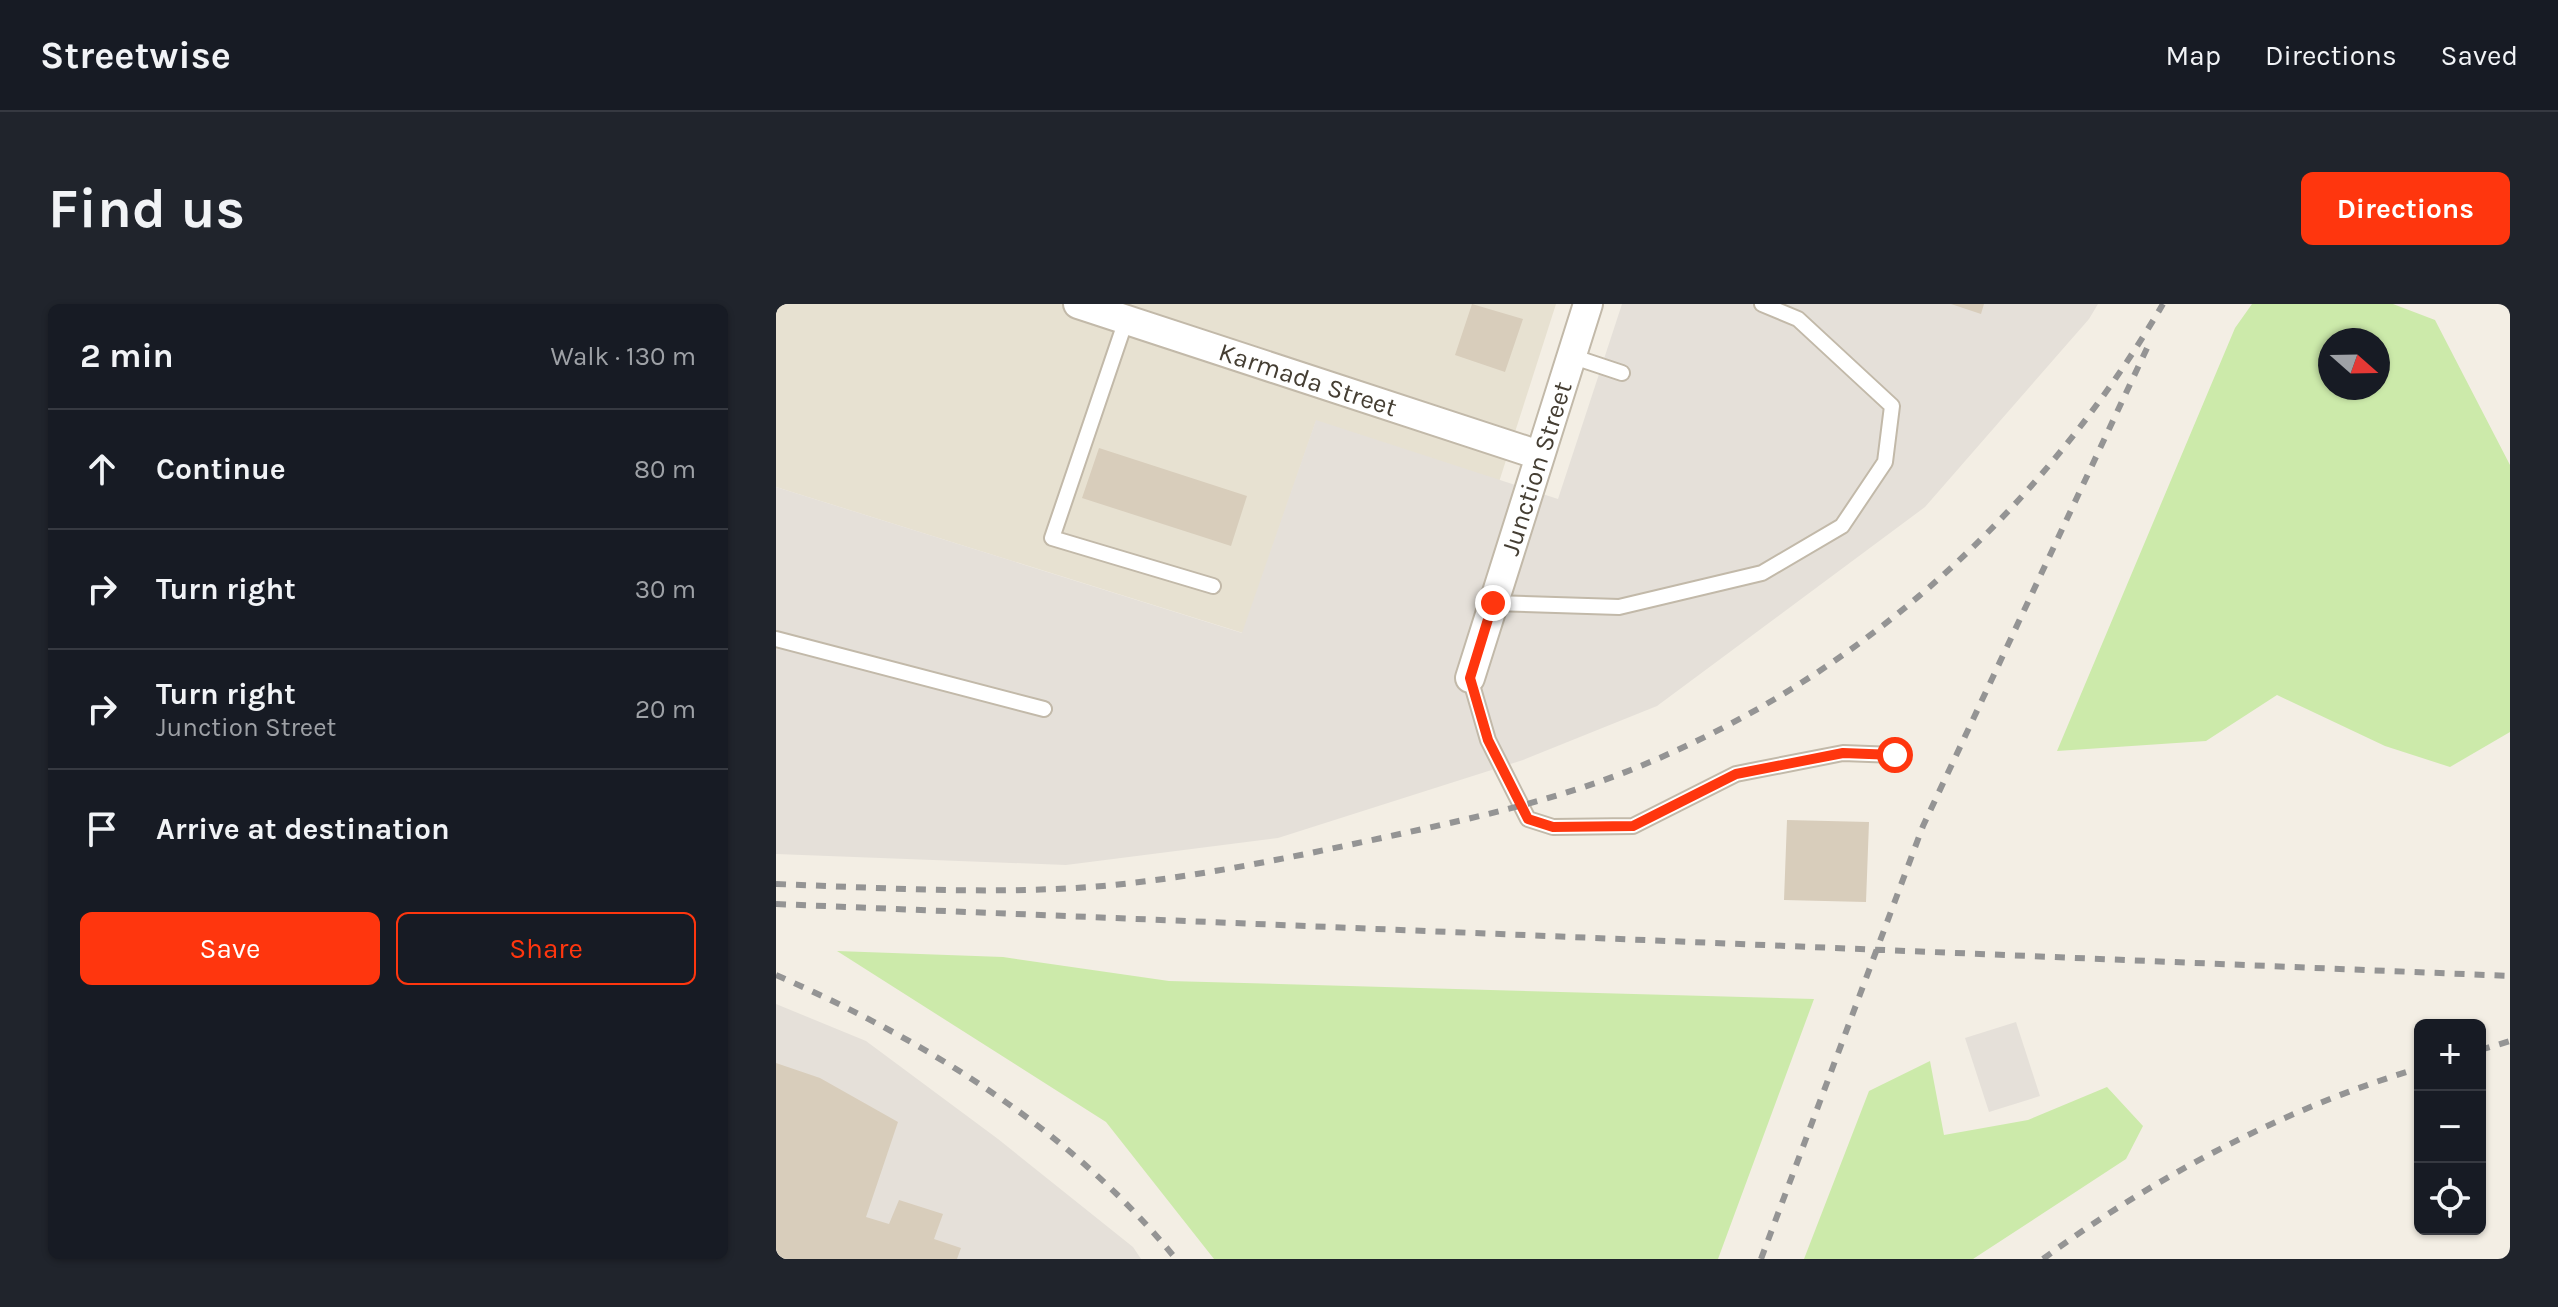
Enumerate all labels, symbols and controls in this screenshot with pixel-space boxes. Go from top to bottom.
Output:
text: Streetwise [40,33,231,78]
text: Map [2166,39,2221,72]
text: Directions [2265,39,2397,72]
text: Saved [2441,39,2518,72]
button: Directions [2301,172,2510,245]
text: Find us [48,176,245,241]
north arrow [2318,328,2390,400]
text: 2 min [80,336,174,376]
street label: Karmada Street [1215,336,1401,423]
text: Walk · 130 m [550,341,696,372]
street label: Junction Street [1494,377,1578,559]
icon: ahead [80,447,124,491]
text: Continue [156,451,286,487]
text: 80 m [634,454,696,485]
icon: right [80,567,124,611]
text: Turn right [156,571,296,607]
text: 30 m [635,574,696,605]
route end [1475,585,1511,621]
text: Turn right [156,676,296,712]
icon: right [80,687,124,731]
text: 20 m [635,694,696,725]
text: Junction Street [156,712,336,743]
route start [1877,737,1913,773]
icon: arrive [80,807,124,851]
text: Arrive at destination [156,811,450,847]
button: Save [80,912,380,985]
button: Share [396,912,696,985]
map controls [2414,1019,2486,1235]
button: + [2414,1019,2486,1091]
button: − [2414,1091,2486,1163]
button: locate [2414,1163,2486,1235]

